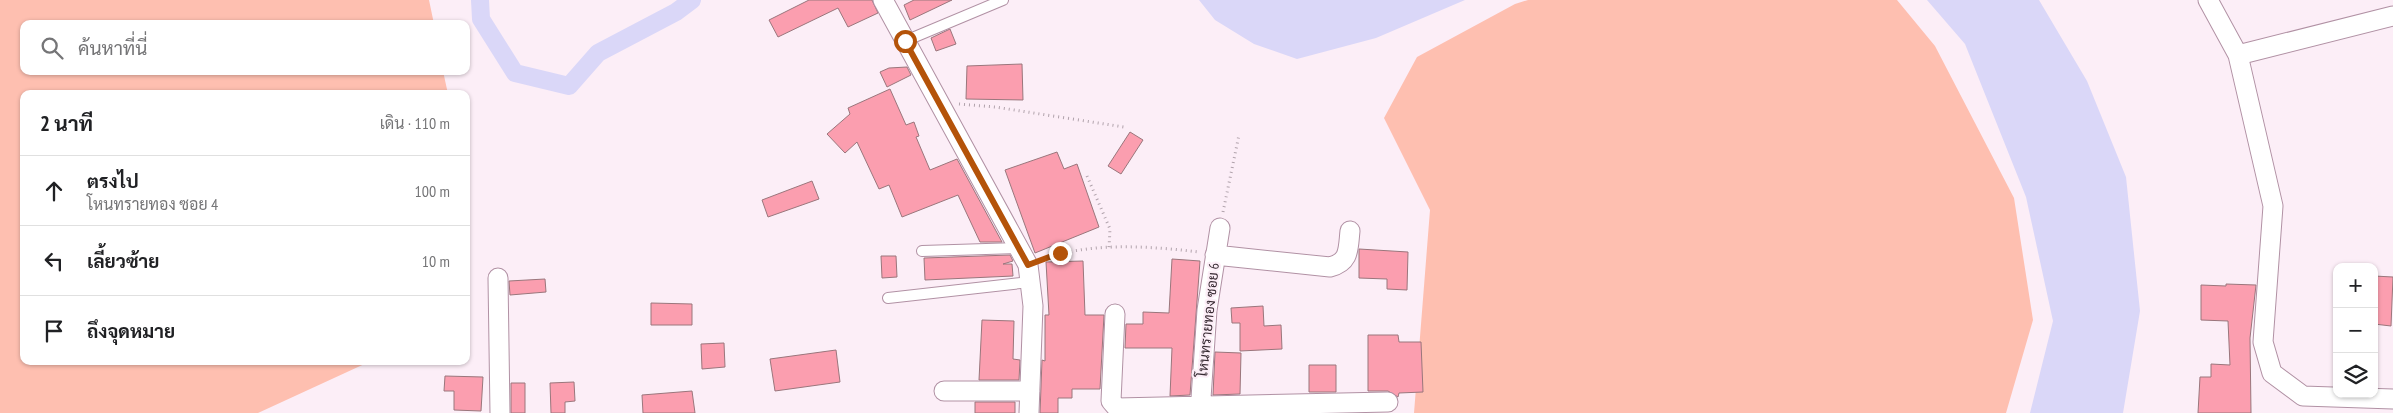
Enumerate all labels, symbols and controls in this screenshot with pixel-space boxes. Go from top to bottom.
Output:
search box [20,20,470,75]
route start [894,30,917,53]
icon: search [38,34,66,62]
text: ค้นหาที่นี่ [78,36,147,60]
text: 2 นาที [40,110,93,137]
text: เดิน · 110 m [380,113,450,133]
text: ตรงไป [87,169,139,193]
icon: ahead [40,177,68,205]
text: 100 m [415,181,450,201]
text: โหนทรายทอง ซอย 4 [87,194,218,214]
route end [1049,242,1072,265]
icon: left [40,247,68,275]
text: เลี้ยวซ้าย [87,249,159,273]
text: 10 m [422,251,450,271]
street label: โหนทรายทอง ซอย 6 [1193,262,1223,379]
map controls [2333,263,2378,398]
button: + [2333,263,2378,308]
button: − [2333,308,2378,353]
icon: arrive [40,317,68,345]
text: ถึงจุดหมาย [87,319,175,343]
button: layers [2333,353,2378,398]

